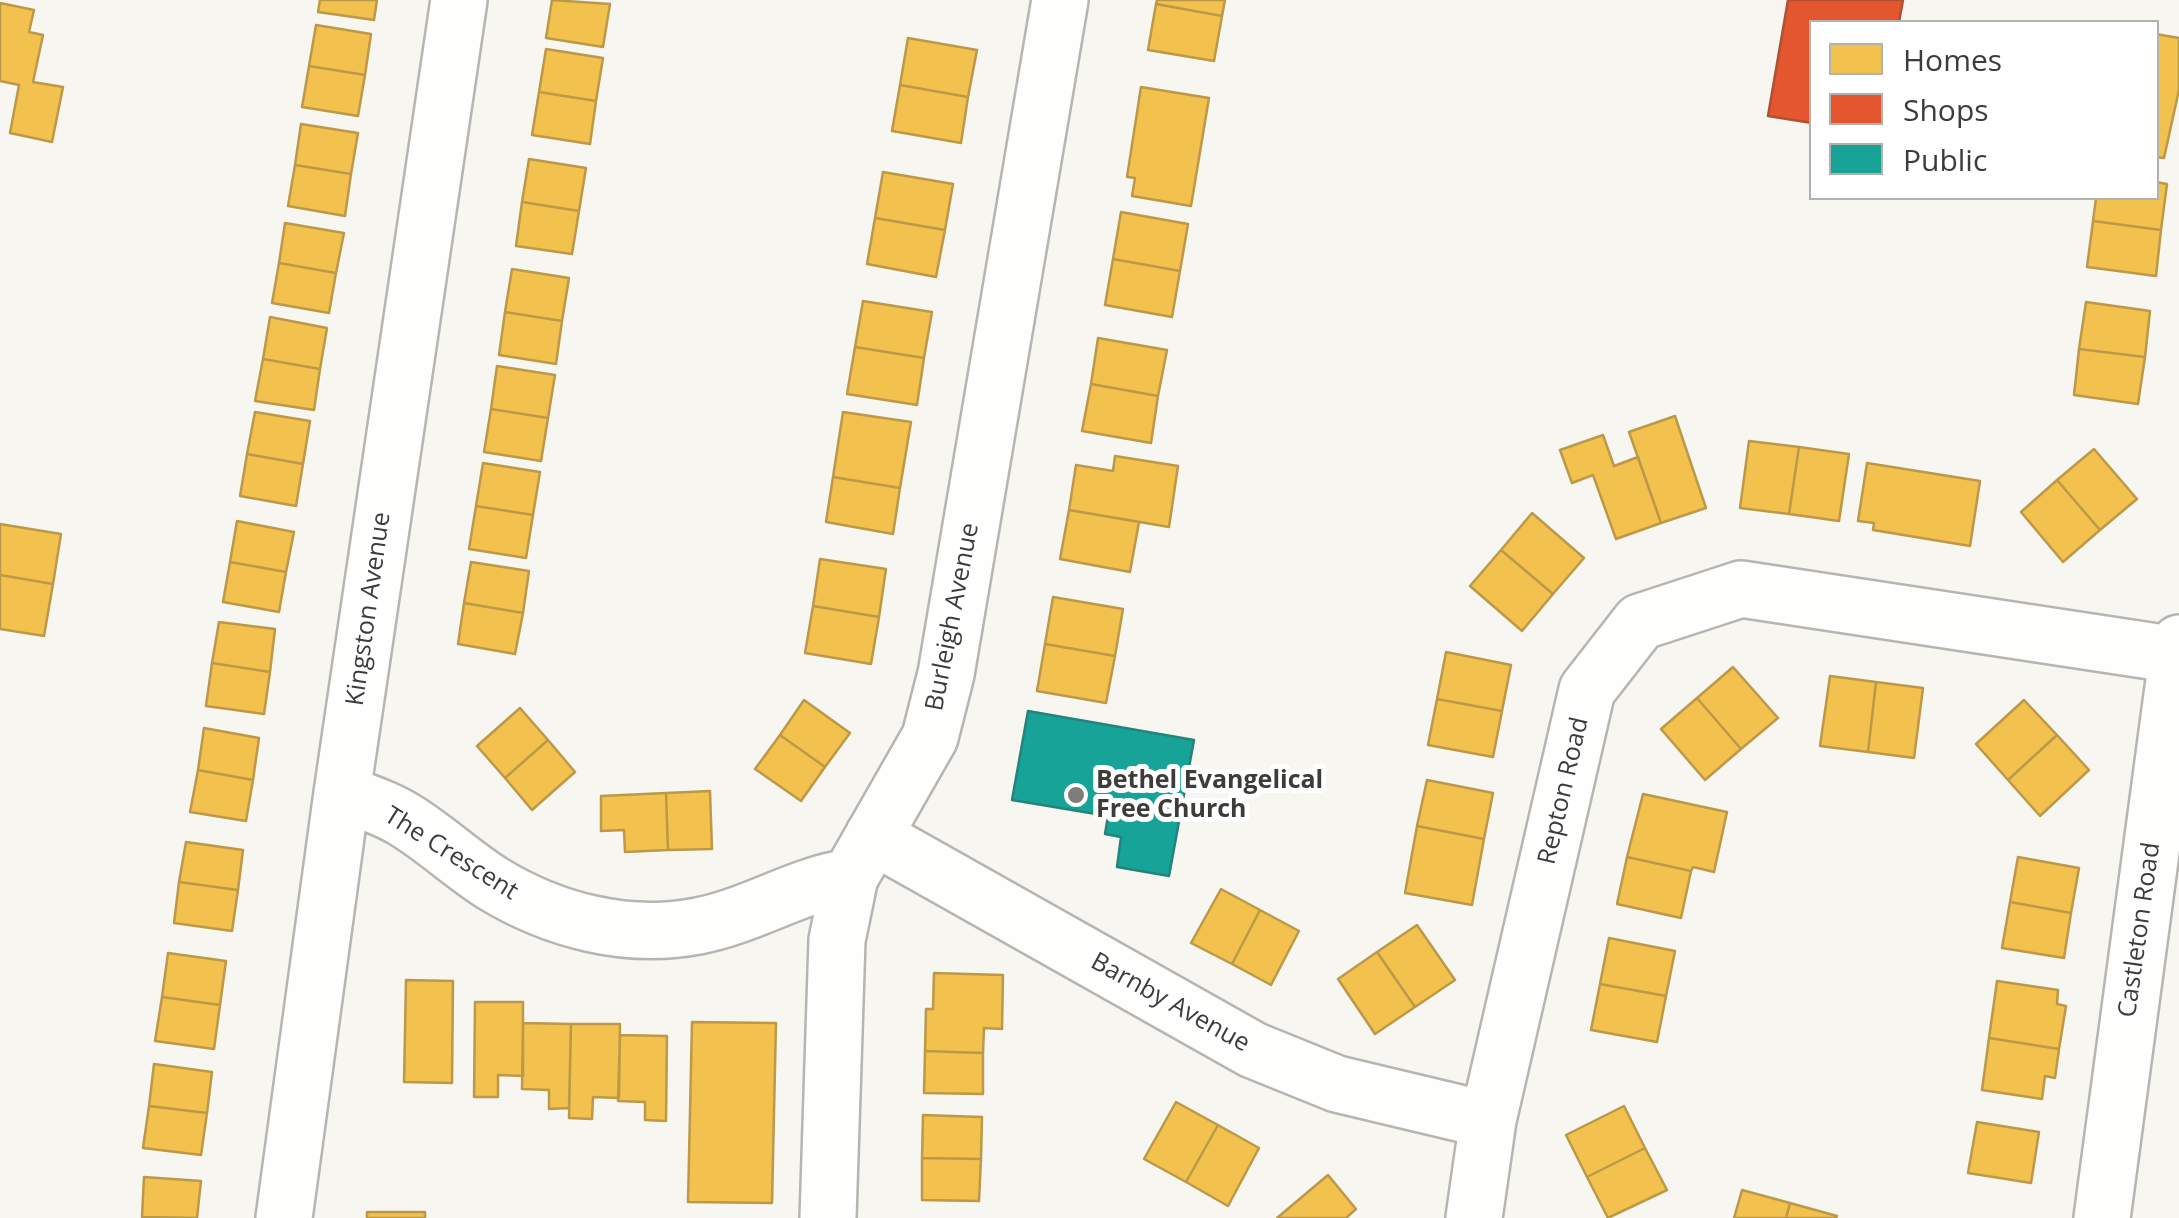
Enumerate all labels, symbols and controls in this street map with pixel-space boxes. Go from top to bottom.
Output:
legend [1809,20,2159,200]
text: Homes [1903,39,2002,80]
text: Shops [1903,89,1989,130]
text: Public [1903,139,1987,180]
street label: Kingston Avenue [341,510,397,708]
street label: Burleigh Avenue [920,520,986,714]
street label: Repton Road [1532,714,1596,868]
place label: Bethel Evangelical Free Church [1096,766,1323,825]
marker: Bethel Evangelical Free Church [1065,784,1087,806]
street label: The Crescent [379,801,523,907]
street label: Castleton Road [2113,841,2167,1019]
street label: Barnby Avenue [1085,947,1255,1059]

